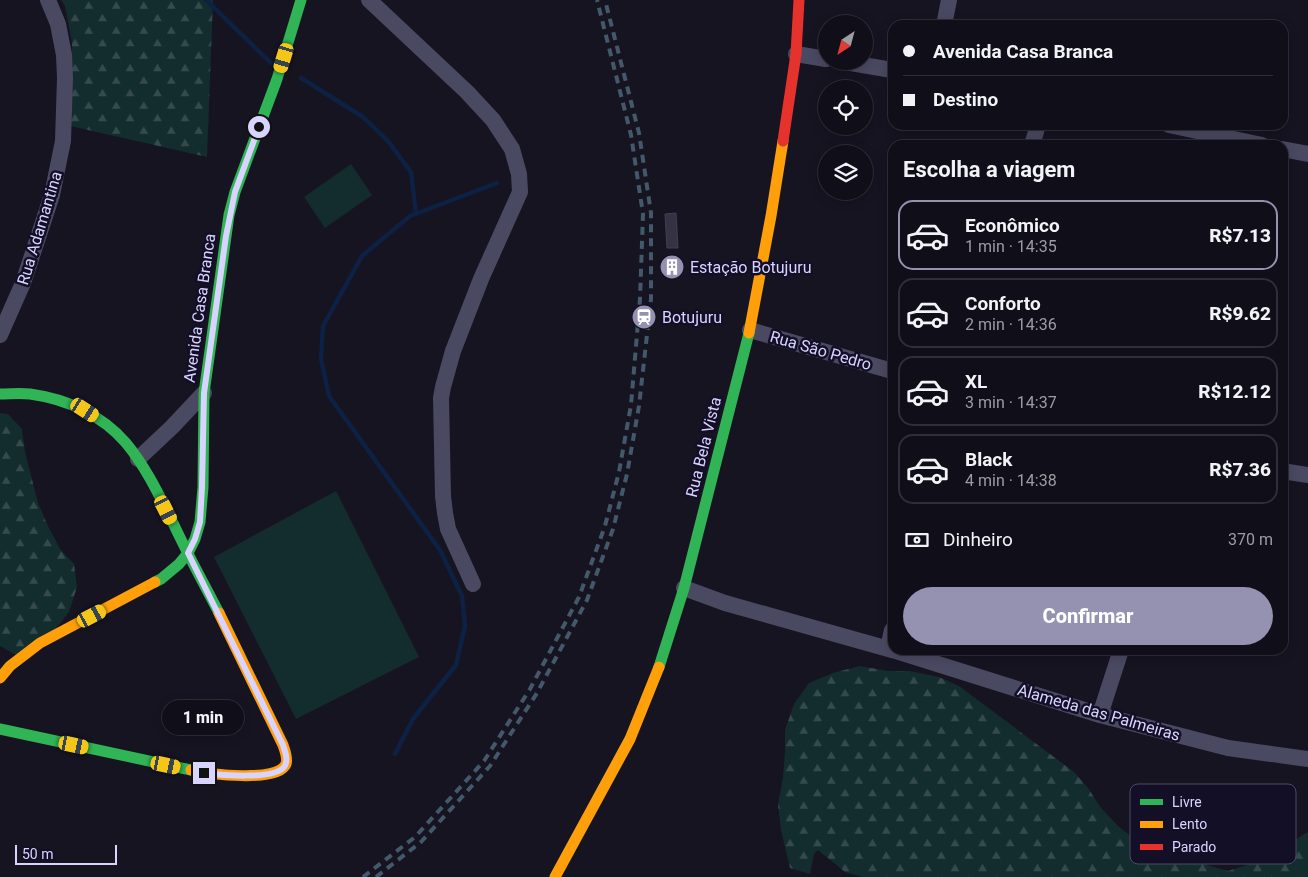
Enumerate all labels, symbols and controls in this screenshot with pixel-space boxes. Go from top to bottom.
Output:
north arrow [818,15,872,70]
map controls [818,15,873,200]
text: Avenida Casa Branca [933,40,1113,63]
car [272,41,295,75]
button: locate [818,80,873,135]
text: Destino [933,88,998,111]
route start [248,116,270,138]
button: layers [818,145,873,200]
text: Escolha a viagem [903,157,1075,182]
street label: Rua Adamantina [13,169,66,287]
icon: car [905,213,950,258]
text: Econômico [965,214,1060,237]
text: R$7.13 [1209,224,1271,247]
street label: Avenida Casa Branca [180,232,219,384]
text: 1 min · 14:35 [965,237,1057,256]
building icon: Estação Botujuru [659,254,685,280]
place label: Estação Botujuru [690,258,812,277]
icon: car [905,291,950,336]
text: Conforto [965,292,1041,315]
text: R$9.62 [1209,302,1271,325]
station icon: Botujuru [631,304,657,330]
place label: Botujuru [662,308,722,327]
text: 2 min · 14:36 [965,315,1057,334]
street label: Rua São Pedro [768,327,874,374]
icon: car [905,369,950,414]
text: XL [965,370,987,393]
text: R$12.12 [1198,380,1271,403]
text: 3 min · 14:37 [965,393,1057,412]
street label: Rua Bela Vista [682,395,725,499]
car [68,396,101,424]
icon: car [905,447,950,492]
text: Black [965,448,1012,471]
text: R$7.36 [1209,458,1271,481]
text: 4 min · 14:38 [965,471,1057,490]
car [152,493,179,527]
icon: cash [903,526,931,554]
text: Dinheiro [943,528,1013,551]
text: 370 m [1228,530,1273,549]
button: Confirmar [903,587,1273,645]
car [75,602,108,630]
street label: Alameda das Palmeiras [1015,680,1182,745]
callout: 1 min [163,700,245,736]
text: 1 min [183,708,223,727]
car [57,735,90,755]
car [149,755,182,775]
route end [193,762,215,784]
legend [1130,784,1296,864]
text: Livre [1172,794,1202,810]
text: Lento [1172,816,1207,832]
text: Parado [1172,839,1216,855]
scale bar [15,842,118,865]
text: 50 m [22,846,54,862]

